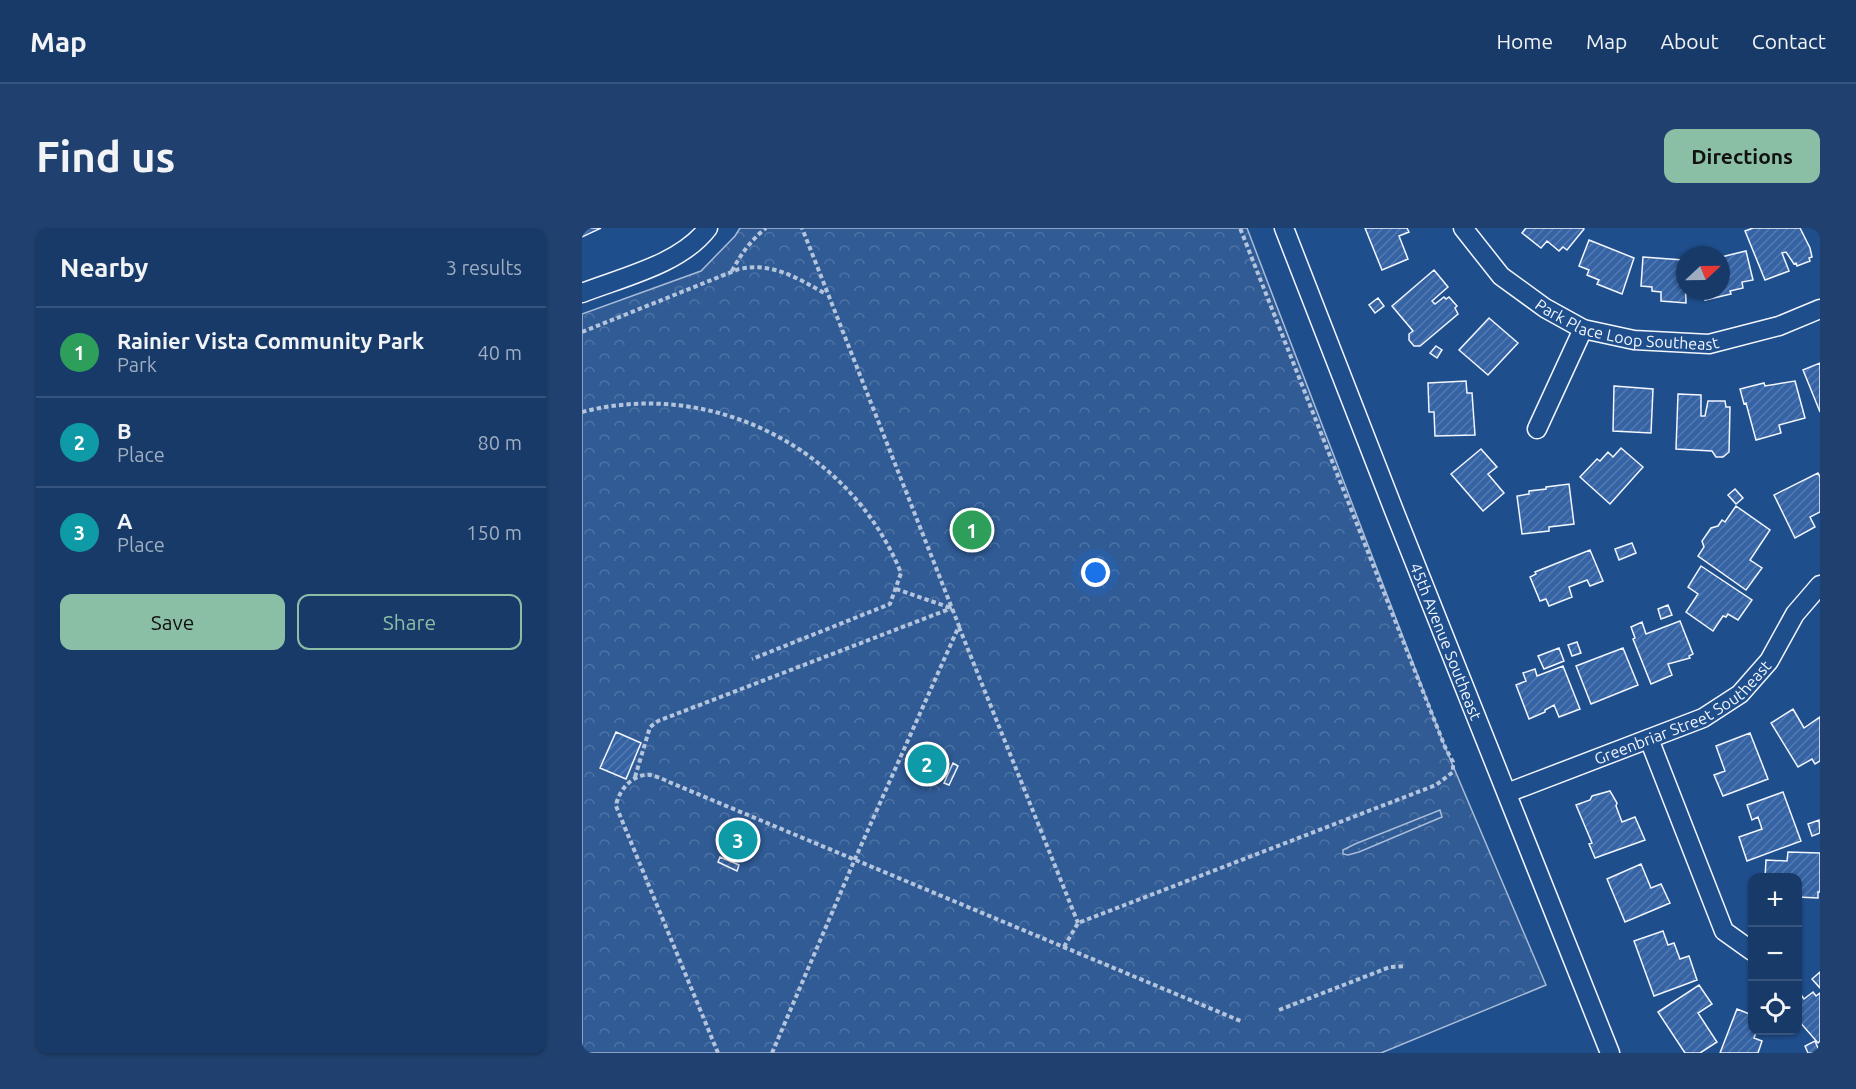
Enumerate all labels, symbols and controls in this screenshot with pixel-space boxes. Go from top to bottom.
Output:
text: Map [30,26,87,57]
text: Home [1496,29,1553,53]
text: Map [1586,29,1627,53]
text: About [1660,29,1719,53]
text: Contact [1752,29,1826,53]
button: Directions [1664,129,1820,183]
text: Find us [36,133,175,180]
north arrow [1676,246,1730,300]
text: Nearby [60,253,148,282]
text: 3 results [446,256,522,279]
street label: Park Place Loop Southeast [1532,295,1721,353]
text: Rainier Vista Community Park [117,328,424,353]
text: 1 [74,341,85,364]
text: 40 m [478,341,522,364]
text: Park [117,353,157,376]
text: B [117,418,132,443]
text: 2 [74,431,85,454]
text: 80 m [478,431,522,454]
text: Place [117,443,165,466]
text: A [117,508,132,533]
pin: 1 [952,508,992,552]
text: 3 [74,521,85,544]
text: 150 m [466,521,522,544]
text: Place [117,533,165,556]
your location [1081,558,1110,587]
street label: 45th Avenue Southeast [1407,560,1486,723]
button: Save [60,594,285,650]
button: Share [297,594,522,650]
street label: Greenbriar Street Southeast [1592,656,1775,768]
pin: 2 [908,742,946,786]
pin: 3 [718,818,758,862]
map controls [1748,873,1802,1035]
button: + [1748,873,1802,927]
button: − [1748,927,1802,981]
button: locate [1748,981,1802,1035]

